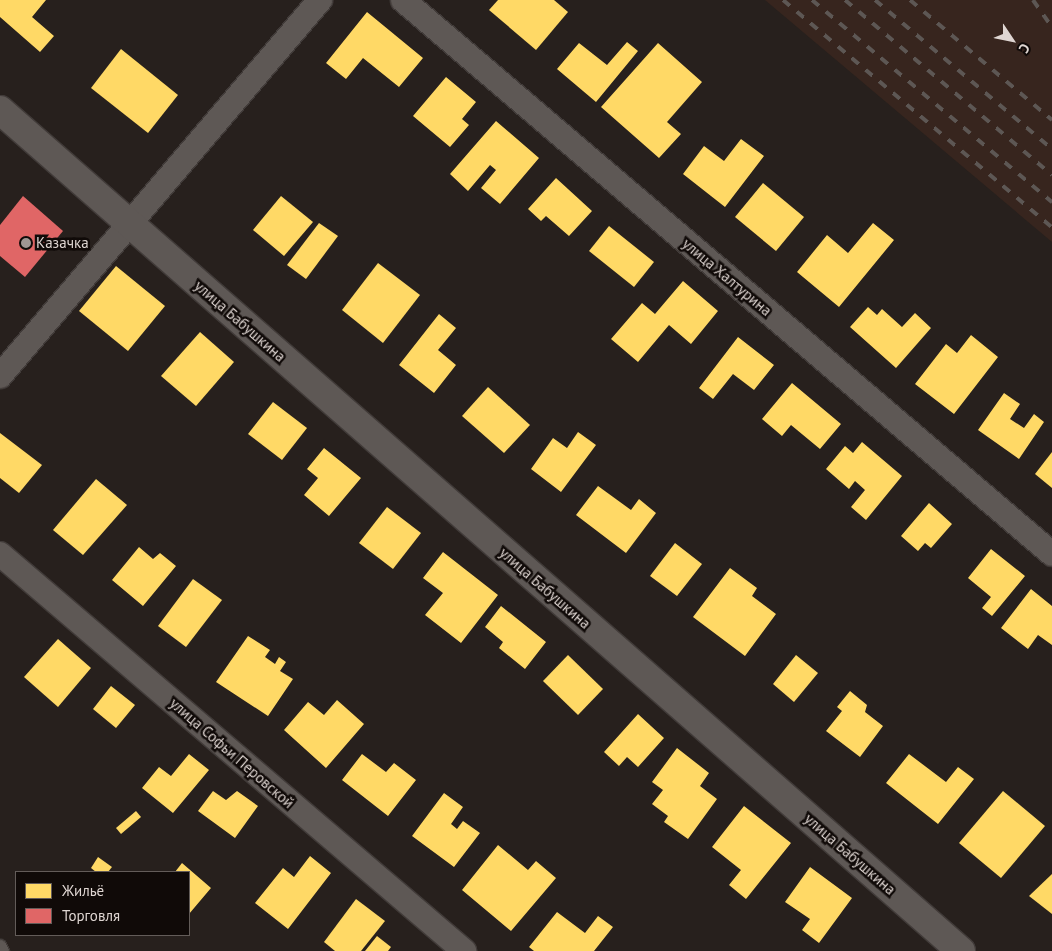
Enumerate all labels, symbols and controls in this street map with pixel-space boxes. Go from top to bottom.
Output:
north arrow [987,15,1037,65]
text: С [1015,40,1034,57]
place label: Казачка [36,234,89,252]
street label: улица Халтурина [679,234,775,320]
marker: Казачка [20,237,32,249]
street label: улица Бабушкина [191,277,289,365]
street label: улица Бабушкина [496,544,594,632]
street label: улица Софьи Перовской [166,694,298,812]
street label: улица Бабушкина [801,810,899,898]
legend [15,871,190,936]
text: Жильё [62,881,104,900]
text: Торговля [62,906,120,925]

